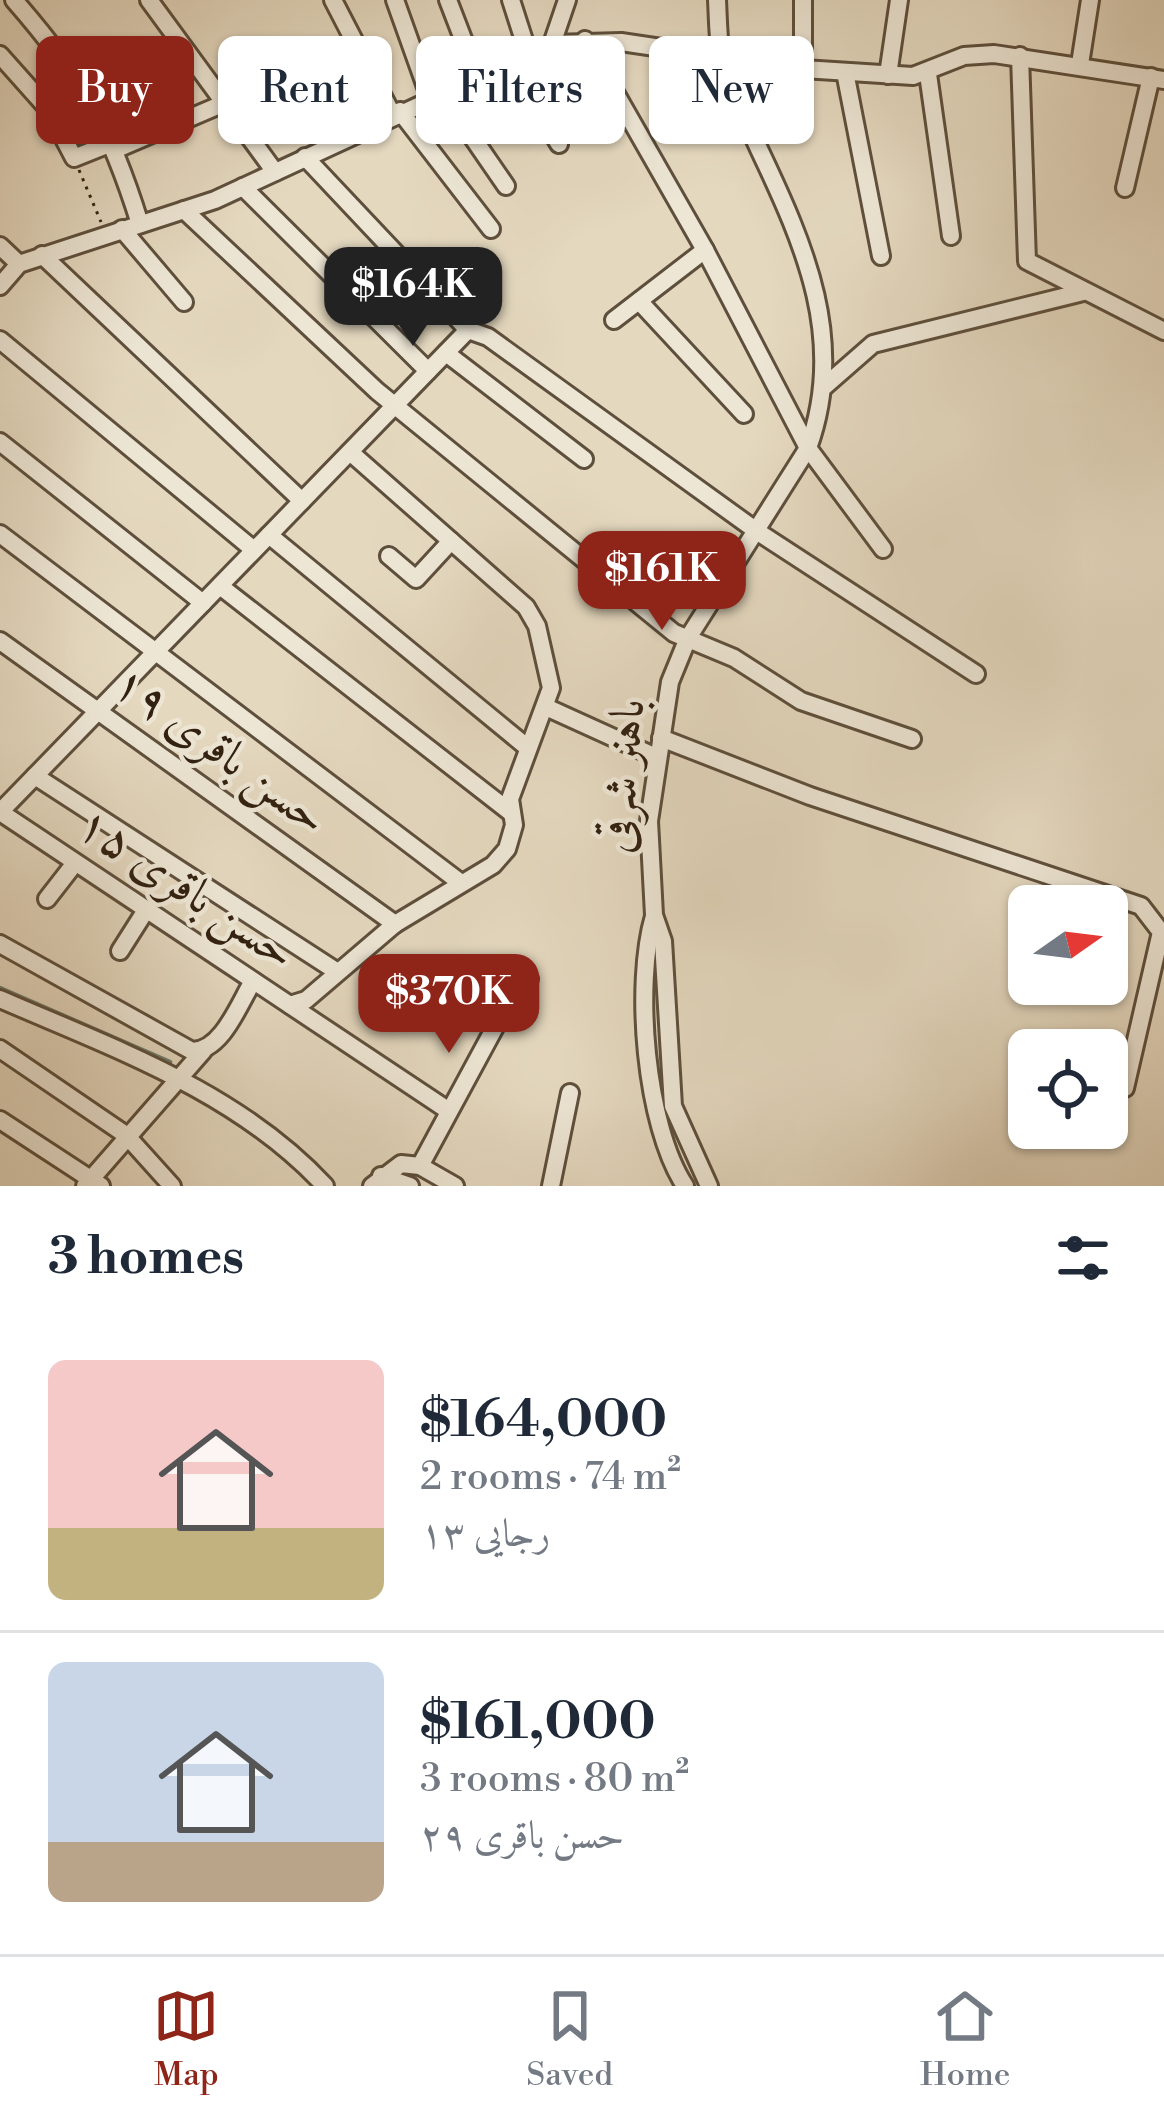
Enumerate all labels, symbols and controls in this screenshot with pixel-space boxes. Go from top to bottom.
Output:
chip: Buy [36,36,194,144]
chip: Rent [218,36,392,144]
chip: Filters [416,36,625,144]
chip: New [649,36,814,144]
pin: $164K [329,247,497,349]
text: $164K [351,261,475,310]
pin: $161K [578,531,746,633]
text: $161K [605,545,719,594]
street label: حسن باقری ۱۹ [100,653,339,850]
street label: باهنر شرقی [586,696,660,856]
street label: حسن باقری ۱۵ [64,794,307,985]
north arrow [1008,885,1128,1005]
map controls [1008,885,1128,1149]
pin: $370K [365,954,533,1056]
text: $370K [385,968,513,1017]
button: locate [1008,1029,1128,1149]
icon: filters [1050,1225,1116,1291]
text: 3 homes [48,1226,244,1290]
text: $164,000 [420,1389,667,1453]
icon: home [144,1408,288,1552]
text: 2 rooms · 74 m² [420,1453,681,1502]
text: رجایی ۱۳ [420,1510,550,1559]
text: $161,000 [420,1691,656,1755]
icon: home [144,1710,288,1854]
text: 3 rooms · 80 m² [420,1755,689,1804]
text: حسن باقری ۲۹ [420,1812,624,1861]
tab: Map [153,1983,219,2096]
tab: Saved [526,1983,613,2096]
tab: Home [920,1983,1011,2096]

